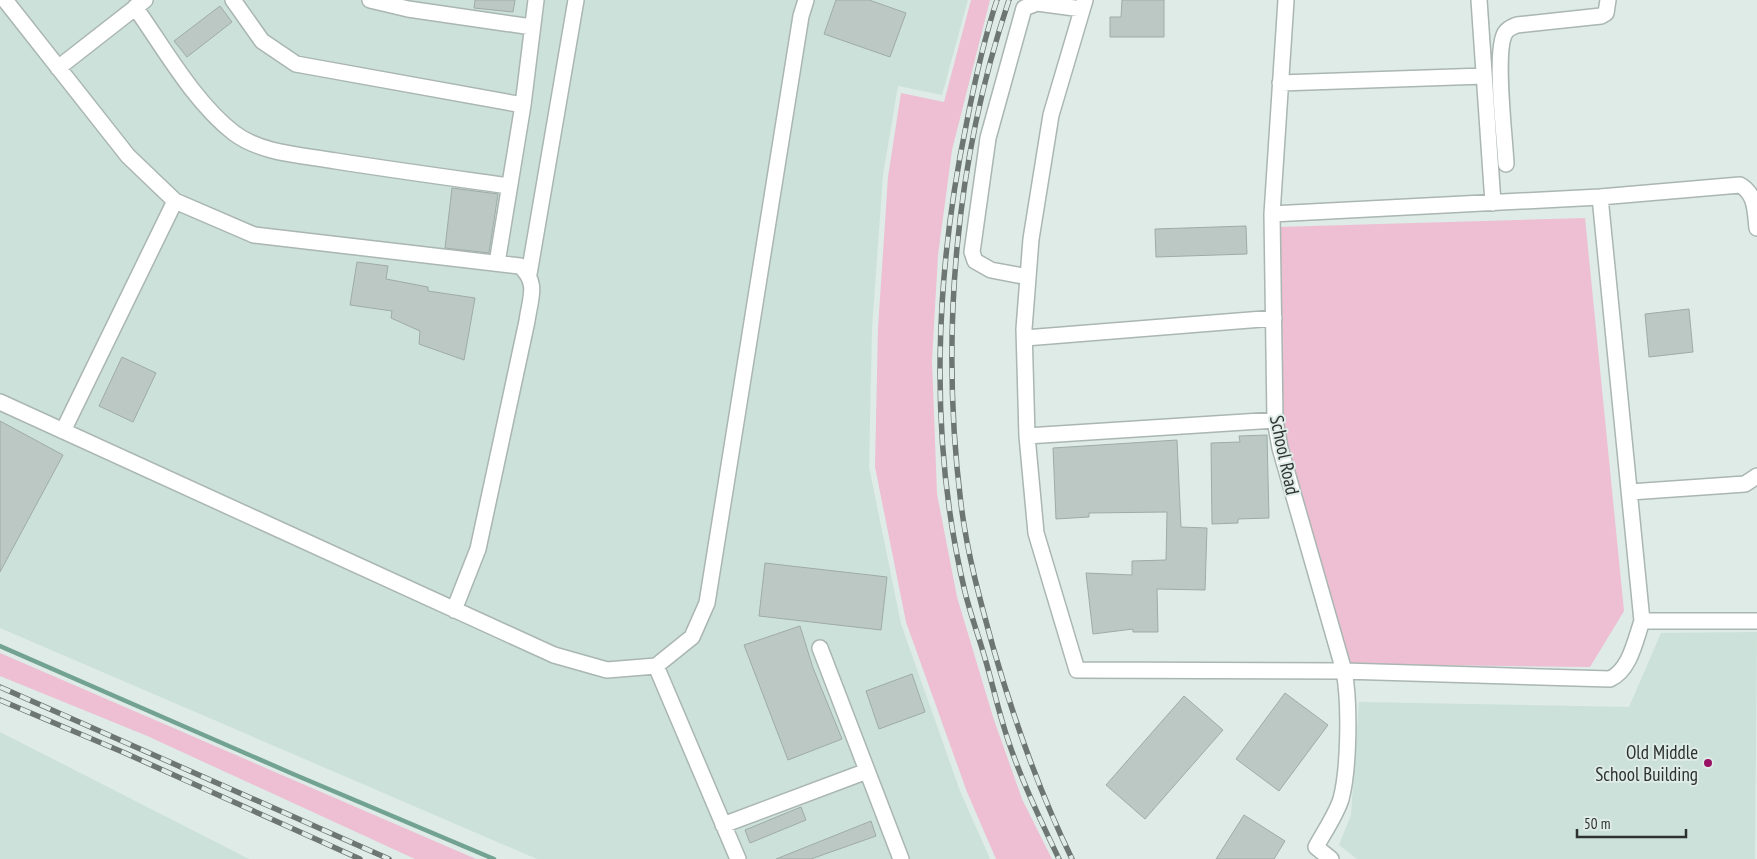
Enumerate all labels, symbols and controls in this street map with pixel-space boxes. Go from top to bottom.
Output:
street label: School Road [1265,413,1305,497]
place label: Old Middle School Building [1595,740,1698,786]
marker: Old Middle School Building [1702,757,1714,769]
scale bar [1577,806,1686,838]
text: 50 m [1584,814,1610,833]

